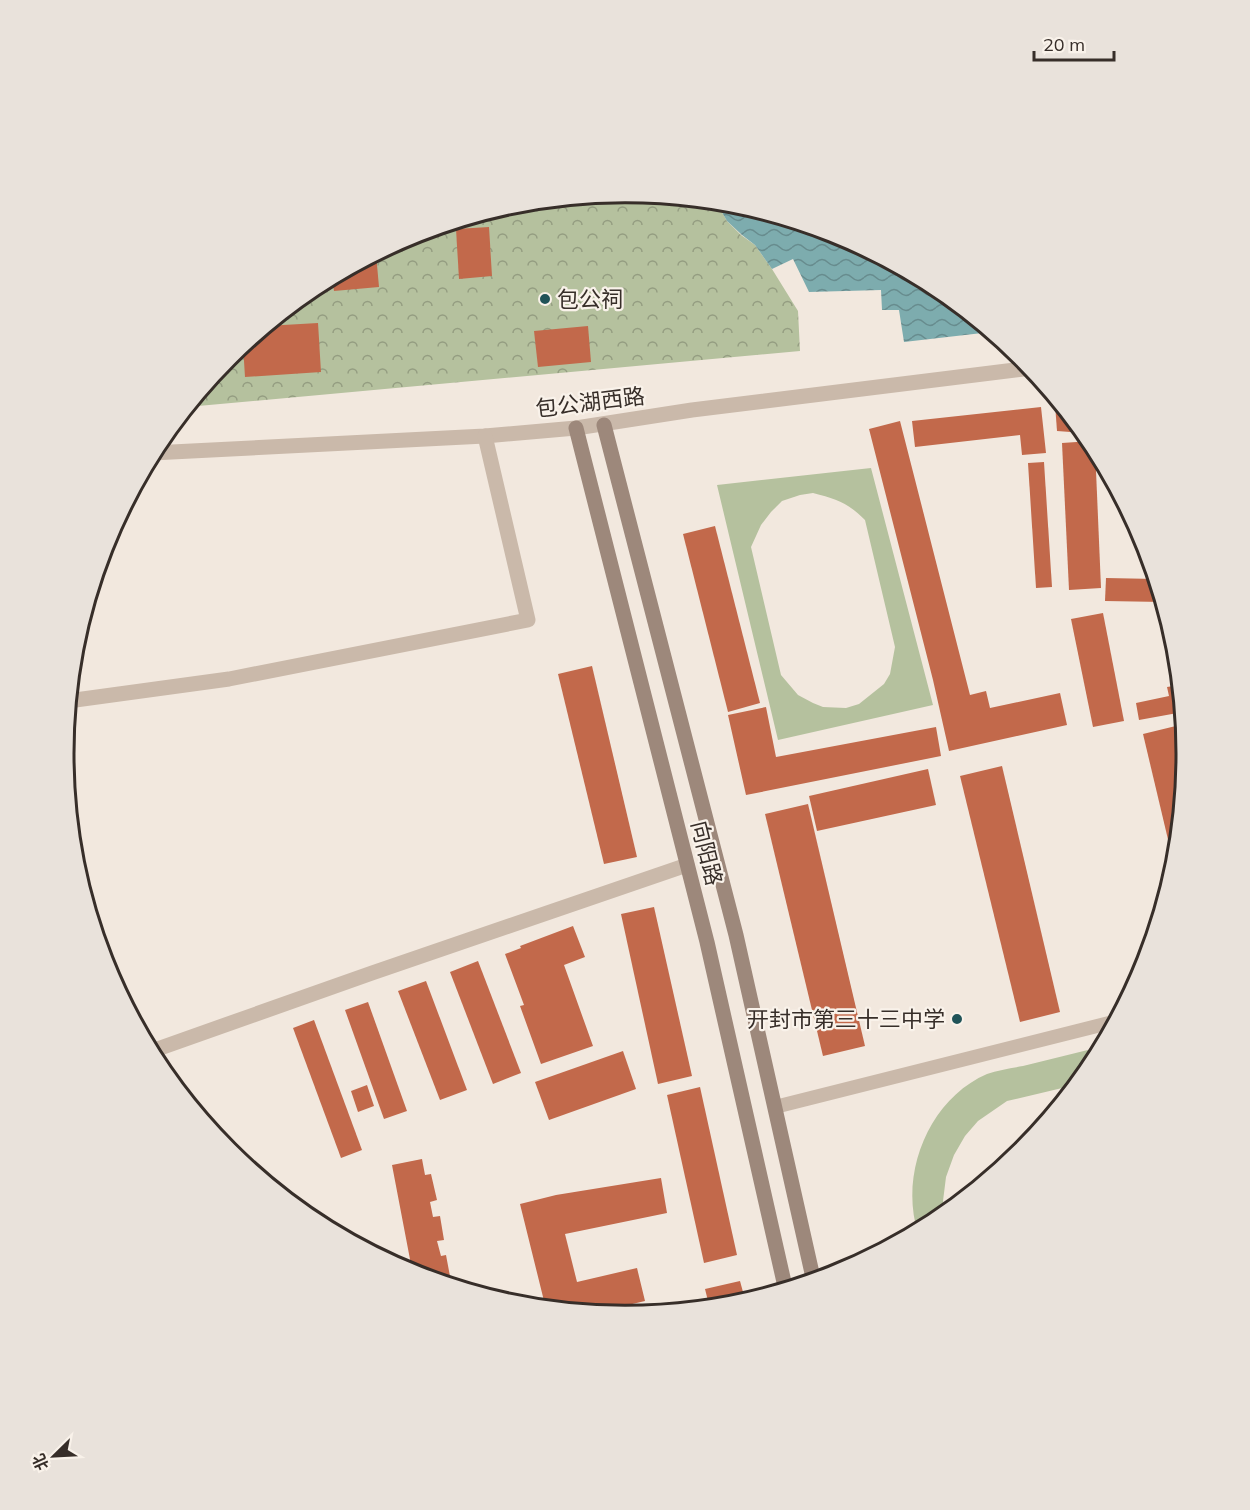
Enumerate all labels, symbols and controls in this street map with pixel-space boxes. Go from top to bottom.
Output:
scale bar [1034,24,1114,62]
text: 20 m [1043,33,1085,56]
place label: 包公祠 [557,285,623,313]
marker: 包公祠 [538,292,552,306]
street label: 包公湖西路 [534,381,646,423]
street label: 向阳路 [685,818,729,888]
place label: 开封市第三十三中学 [747,1005,945,1033]
marker: 开封市第三十三中学 [950,1012,964,1026]
north arrow [24,1426,84,1486]
text: 北 [28,1451,53,1473]

